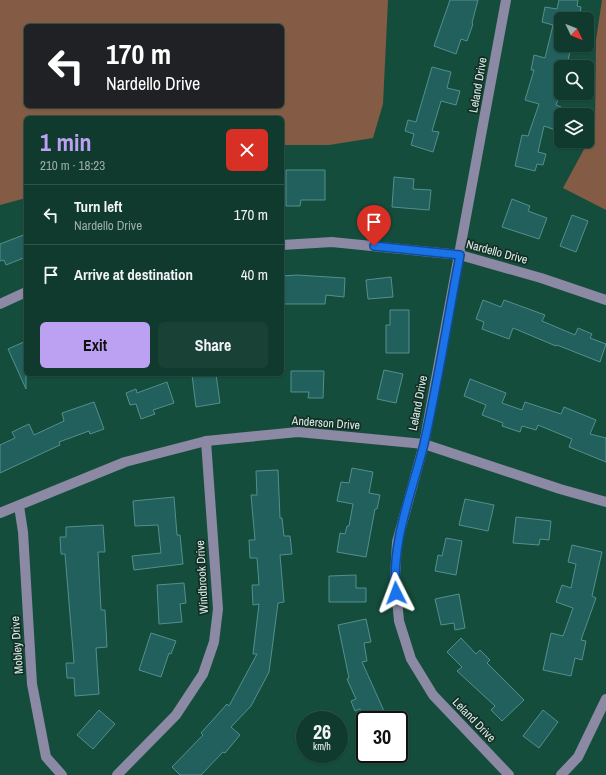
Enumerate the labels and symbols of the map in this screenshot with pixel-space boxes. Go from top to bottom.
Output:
north arrow [554,12,594,52]
street label: Leland Drive [465,56,491,114]
pin [357,205,391,246]
street label: Nardello Drive [465,236,529,268]
street label: Leland Drive [405,374,431,432]
street label: Anderson Drive [290,413,361,433]
street label: Windbrook Drive [192,540,212,614]
position arrow [375,572,417,614]
street label: Mobley Drive [7,616,27,674]
street label: Leland Drive [449,694,499,746]
speed limit sign: 30 [356,711,408,763]

